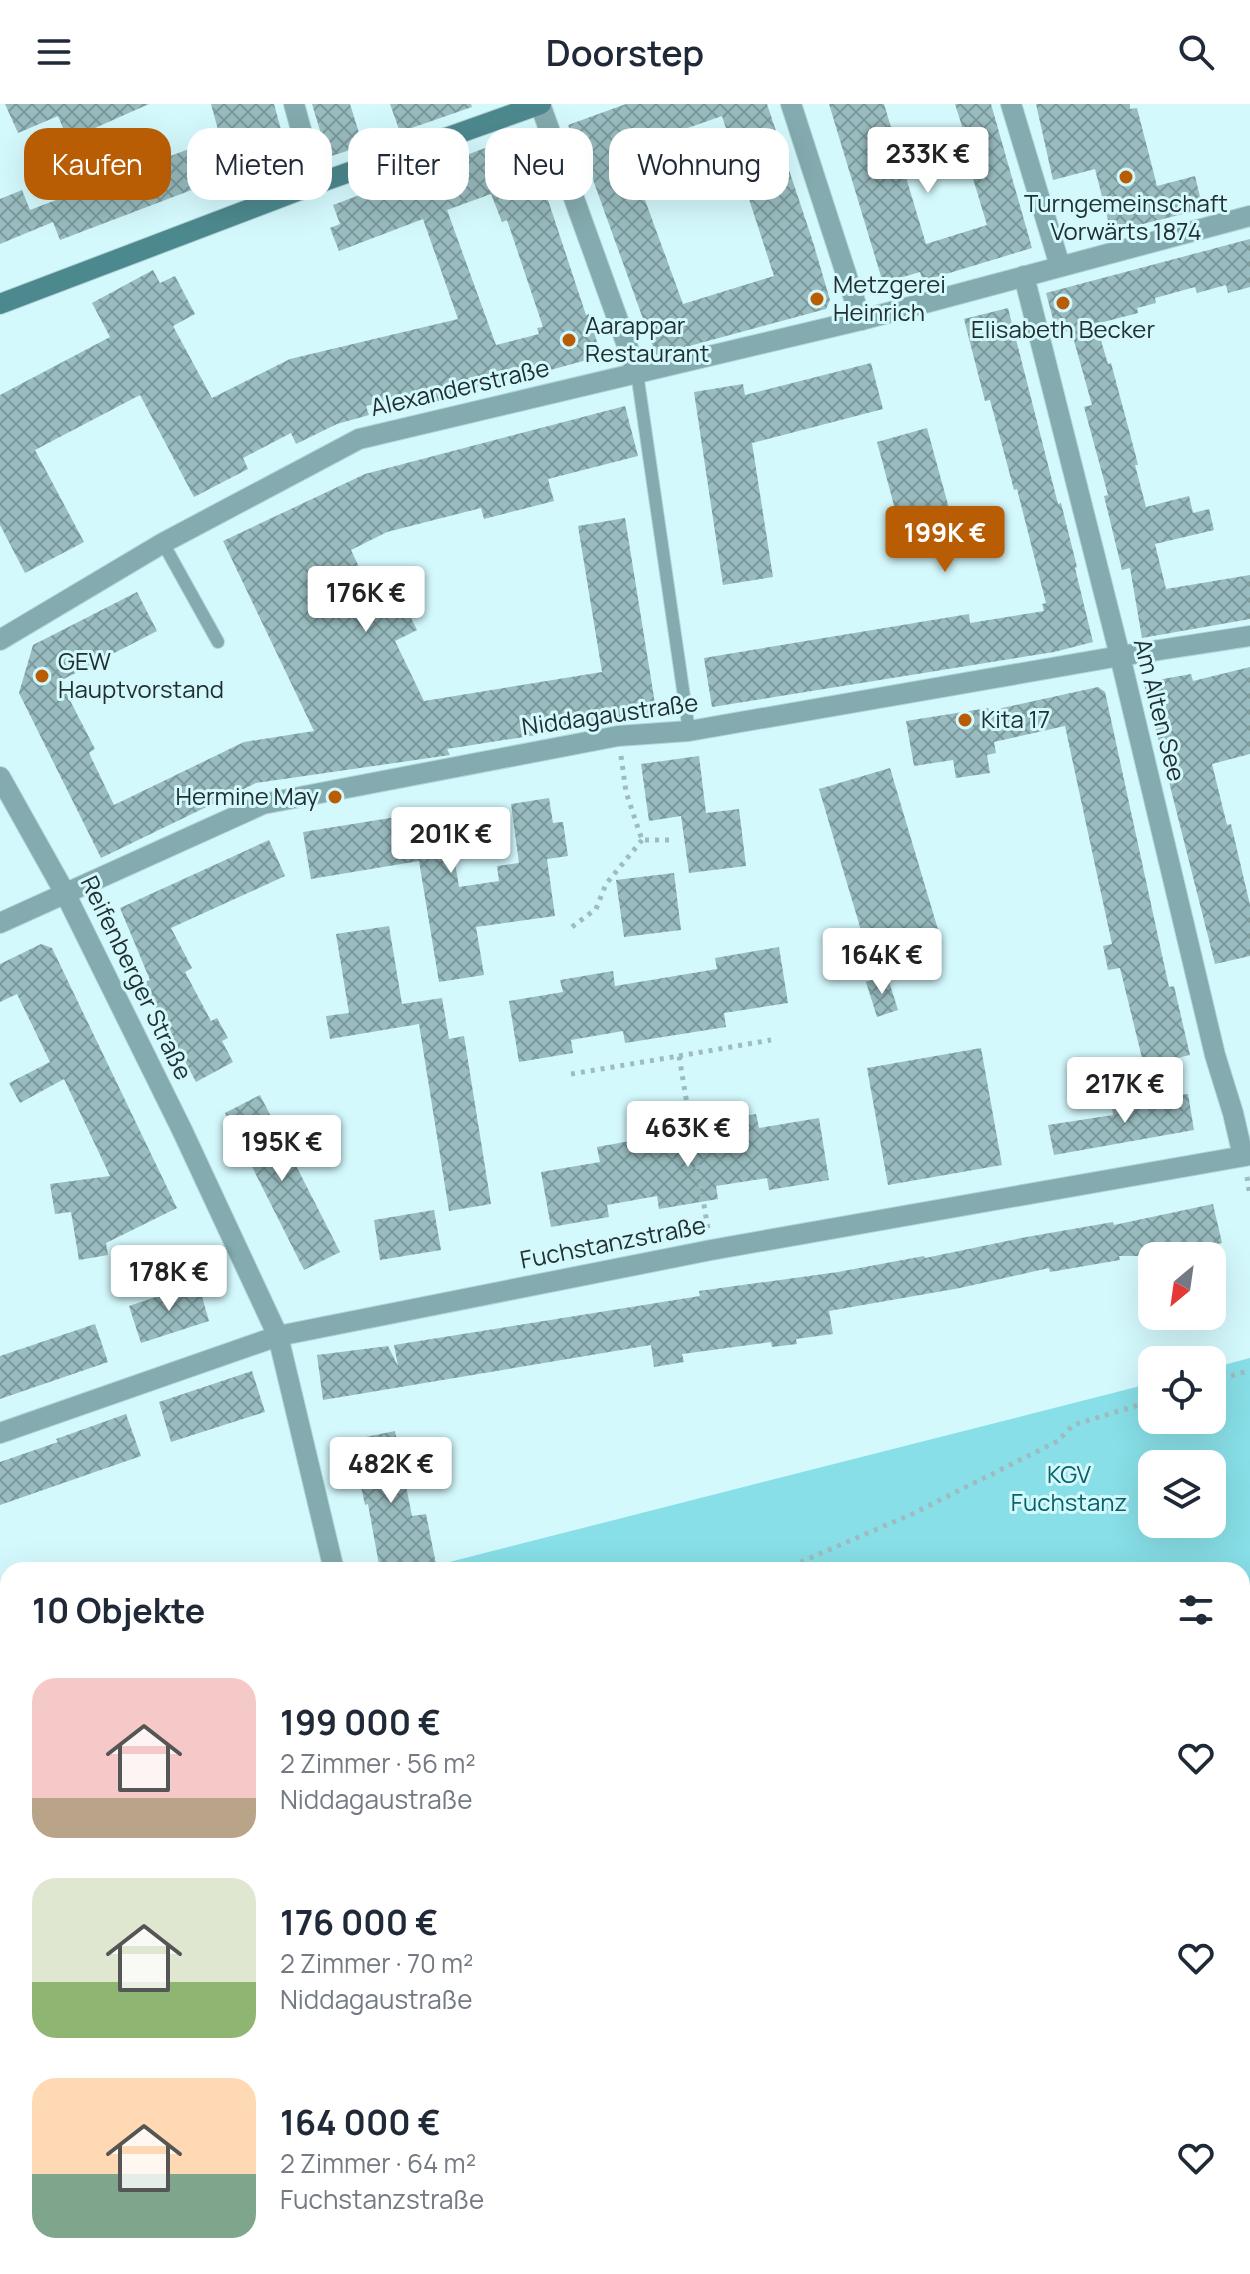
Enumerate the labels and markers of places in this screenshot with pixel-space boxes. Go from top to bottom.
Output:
pin: 233K € [863,127,993,195]
marker: Turngemeinschaft Vorwärts 1874 [1117,168,1135,186]
place label: Turngemeinschaft Vorwärts 1874 [1024,186,1228,247]
place label: Metzgerei Heinrich [833,267,946,328]
marker: Metzgerei Heinrich [808,290,826,308]
marker: Elisabeth Becker [1054,294,1072,312]
place label: Aarappar Restaurant [585,308,709,369]
place label: Elisabeth Becker [971,312,1155,345]
marker: Aarappar Restaurant [560,331,578,349]
pin: 199K € [880,506,1010,574]
pin: 176K € [301,566,431,634]
place label: GEW Hauptvorstand [58,644,224,705]
marker: GEW Hauptvorstand [33,667,51,685]
place label: Kita 17 [981,702,1050,735]
marker: Kita 17 [956,711,974,729]
place label: Hermine May [175,779,319,812]
marker: Hermine May [326,788,344,806]
pin: 201K € [386,807,516,875]
pin: 164K € [817,928,947,996]
pin: 217K € [1060,1057,1190,1125]
pin: 463K € [623,1101,753,1169]
pin: 195K € [217,1115,347,1183]
pin: 178K € [104,1245,234,1313]
pin: 482K € [326,1437,456,1505]

